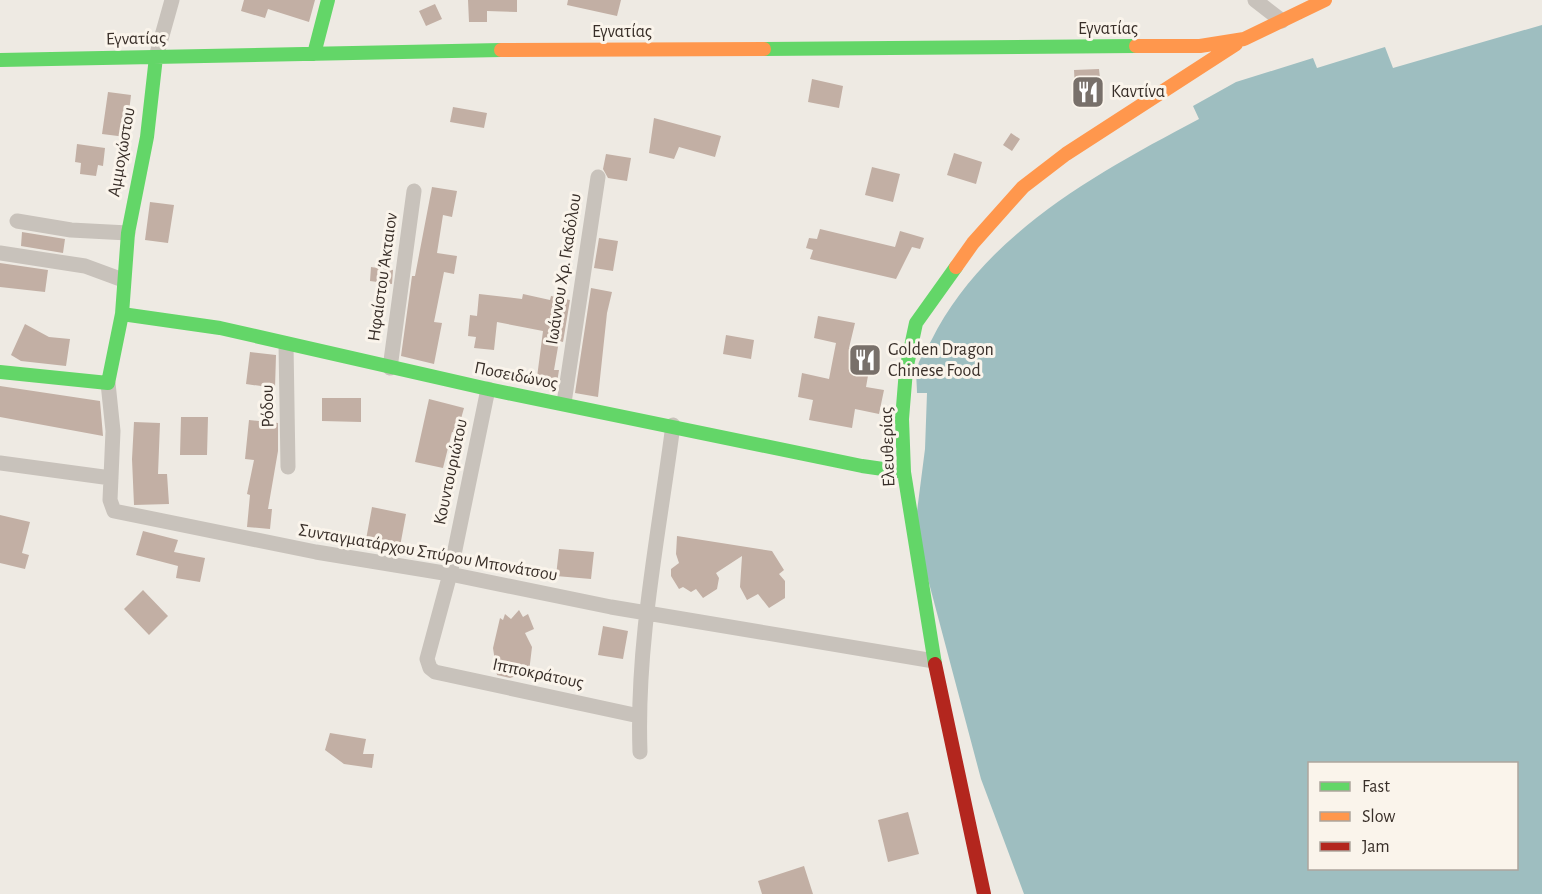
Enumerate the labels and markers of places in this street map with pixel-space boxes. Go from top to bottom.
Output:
restaurant icon: Καντίνα [1070,74,1106,110]
place label: Καντίνα [1111,82,1165,101]
place label: Golden Dragon Chinese Food [888,341,994,380]
restaurant icon: Golden Dragon Chinese Food [847,342,883,378]

